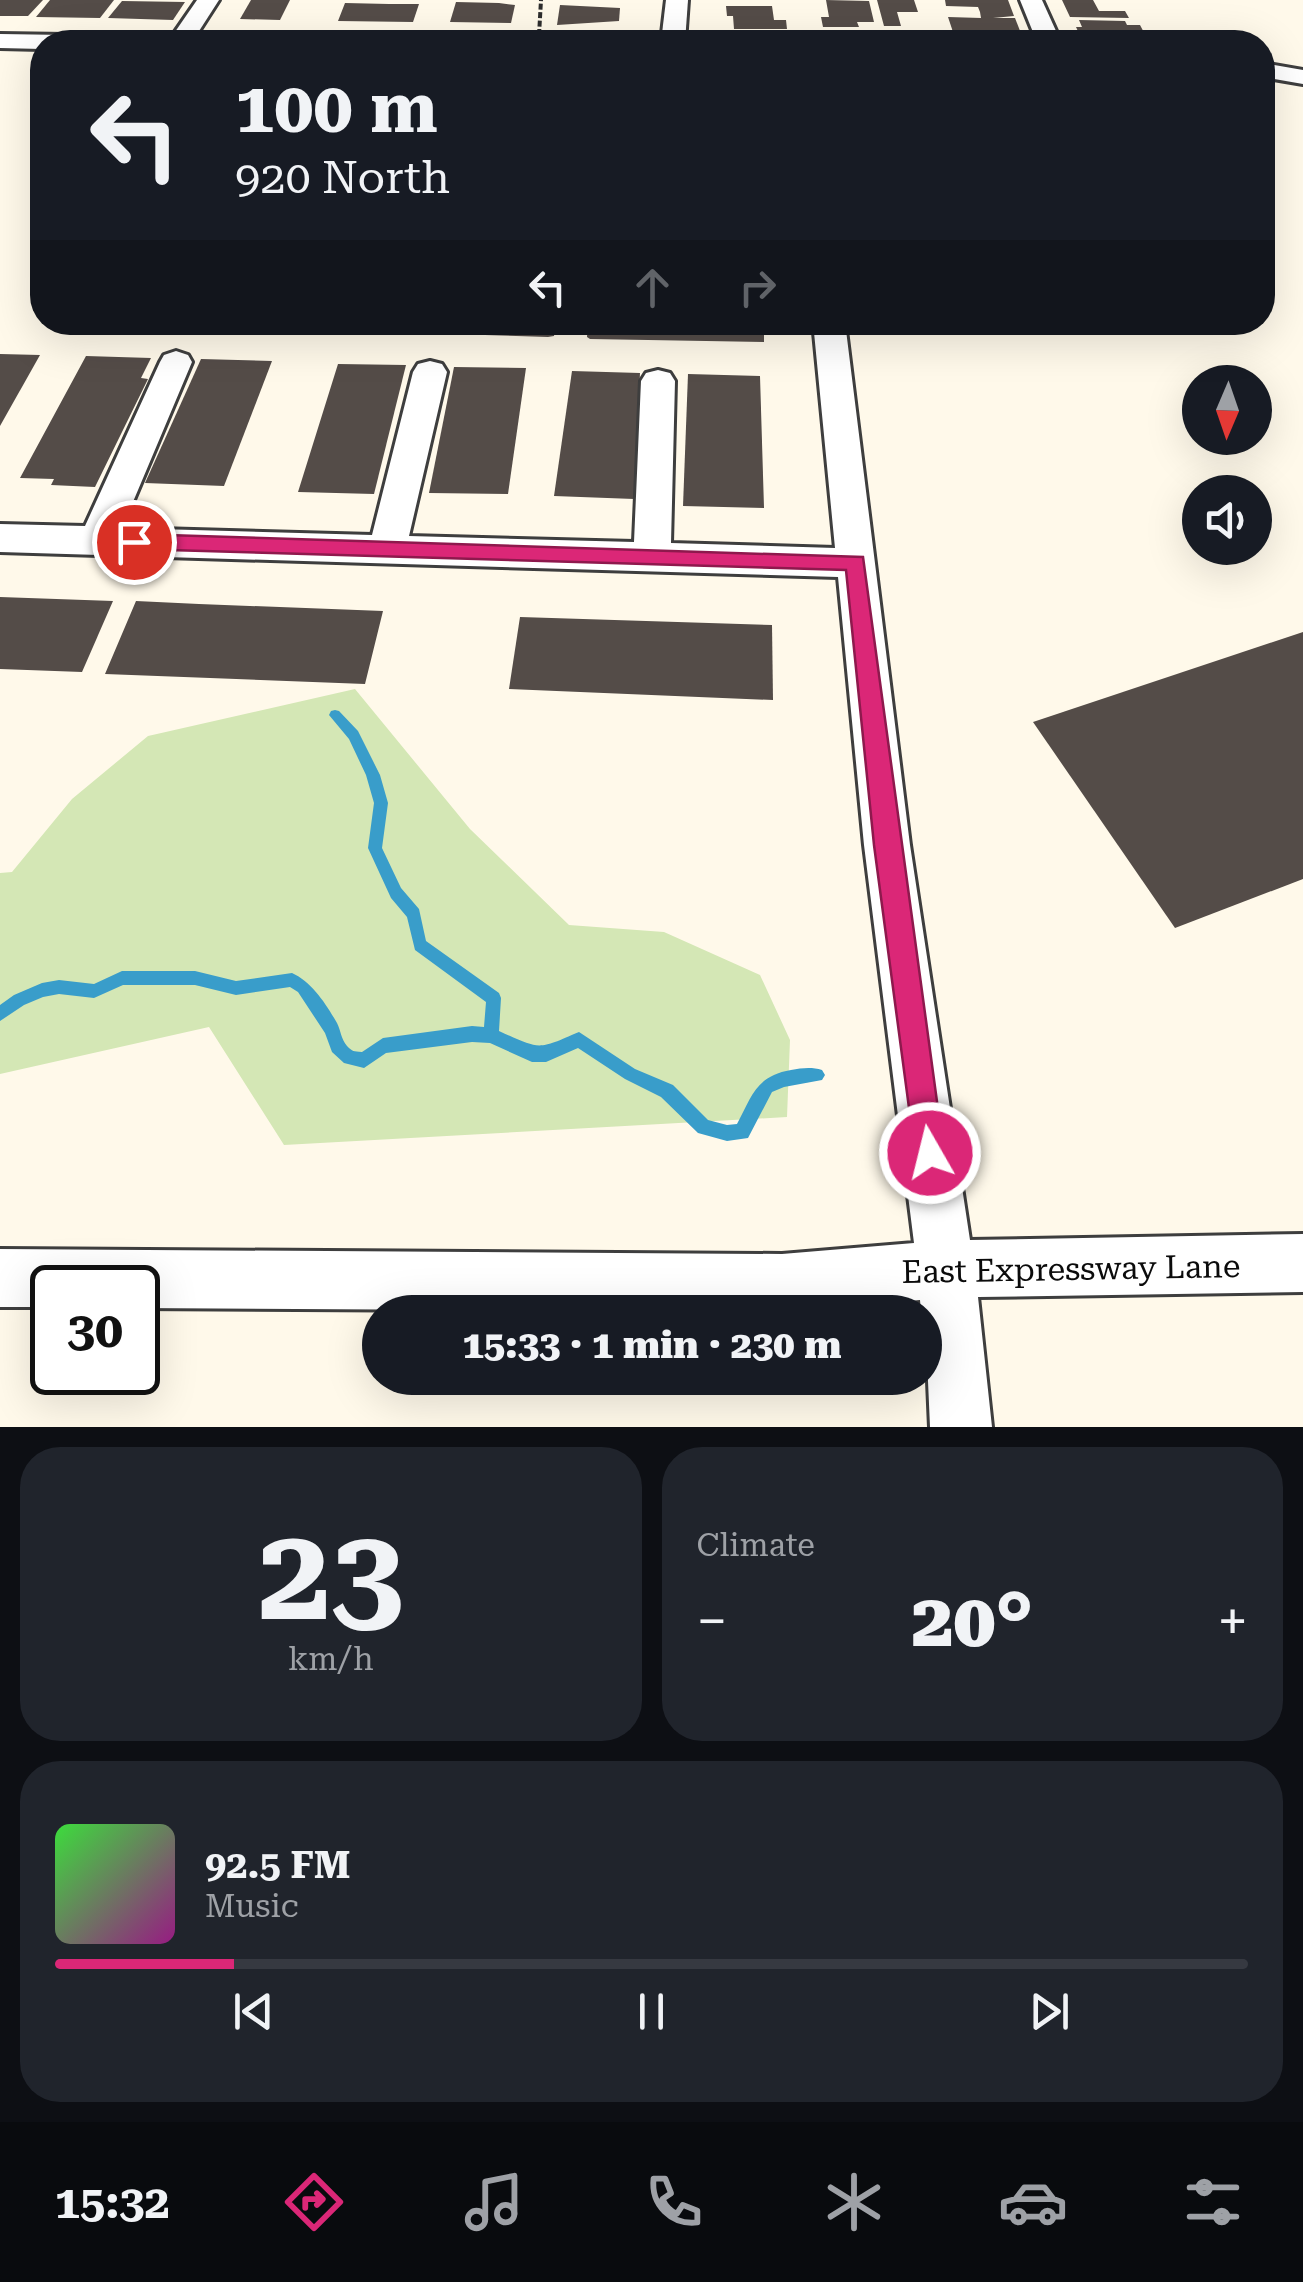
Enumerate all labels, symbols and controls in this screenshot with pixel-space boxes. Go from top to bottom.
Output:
text: 100 m [235,67,438,149]
icon: left [70,70,200,200]
text: 920 North [235,151,450,204]
icon: left [520,260,575,315]
icon: ahead [625,260,680,315]
icon: right [730,260,785,315]
north arrow [1182,365,1272,455]
map controls [1182,365,1272,565]
button: sound [1182,475,1272,565]
pin [92,500,177,585]
icon: arrive [107,515,162,570]
position arrow [878,1101,982,1205]
street label: East Expressway Lane [901,1247,1241,1291]
speed limit sign: 30 [30,1265,160,1395]
text: 15:33 · 1 min · 230 m [462,1323,842,1367]
text: 23 [258,1498,404,1651]
text: Climate [697,1526,815,1564]
text: 20° [911,1576,1033,1664]
text: − [697,1589,727,1653]
text: + [1217,1589,1248,1653]
text: km/h [288,1640,374,1678]
text: 92.5 FM [205,1843,351,1887]
text: Music [205,1887,299,1925]
icon: previous [226,1984,281,2039]
icon: pause [624,1984,679,2039]
icon: next [1022,1984,1077,2039]
icon: directions [279,2167,349,2237]
icon: music [459,2167,529,2237]
icon: phone [639,2167,709,2237]
icon: climate [819,2167,889,2237]
icon: car [998,2167,1068,2237]
icon: filters [1178,2167,1248,2237]
text: 15:32 [55,2176,170,2229]

